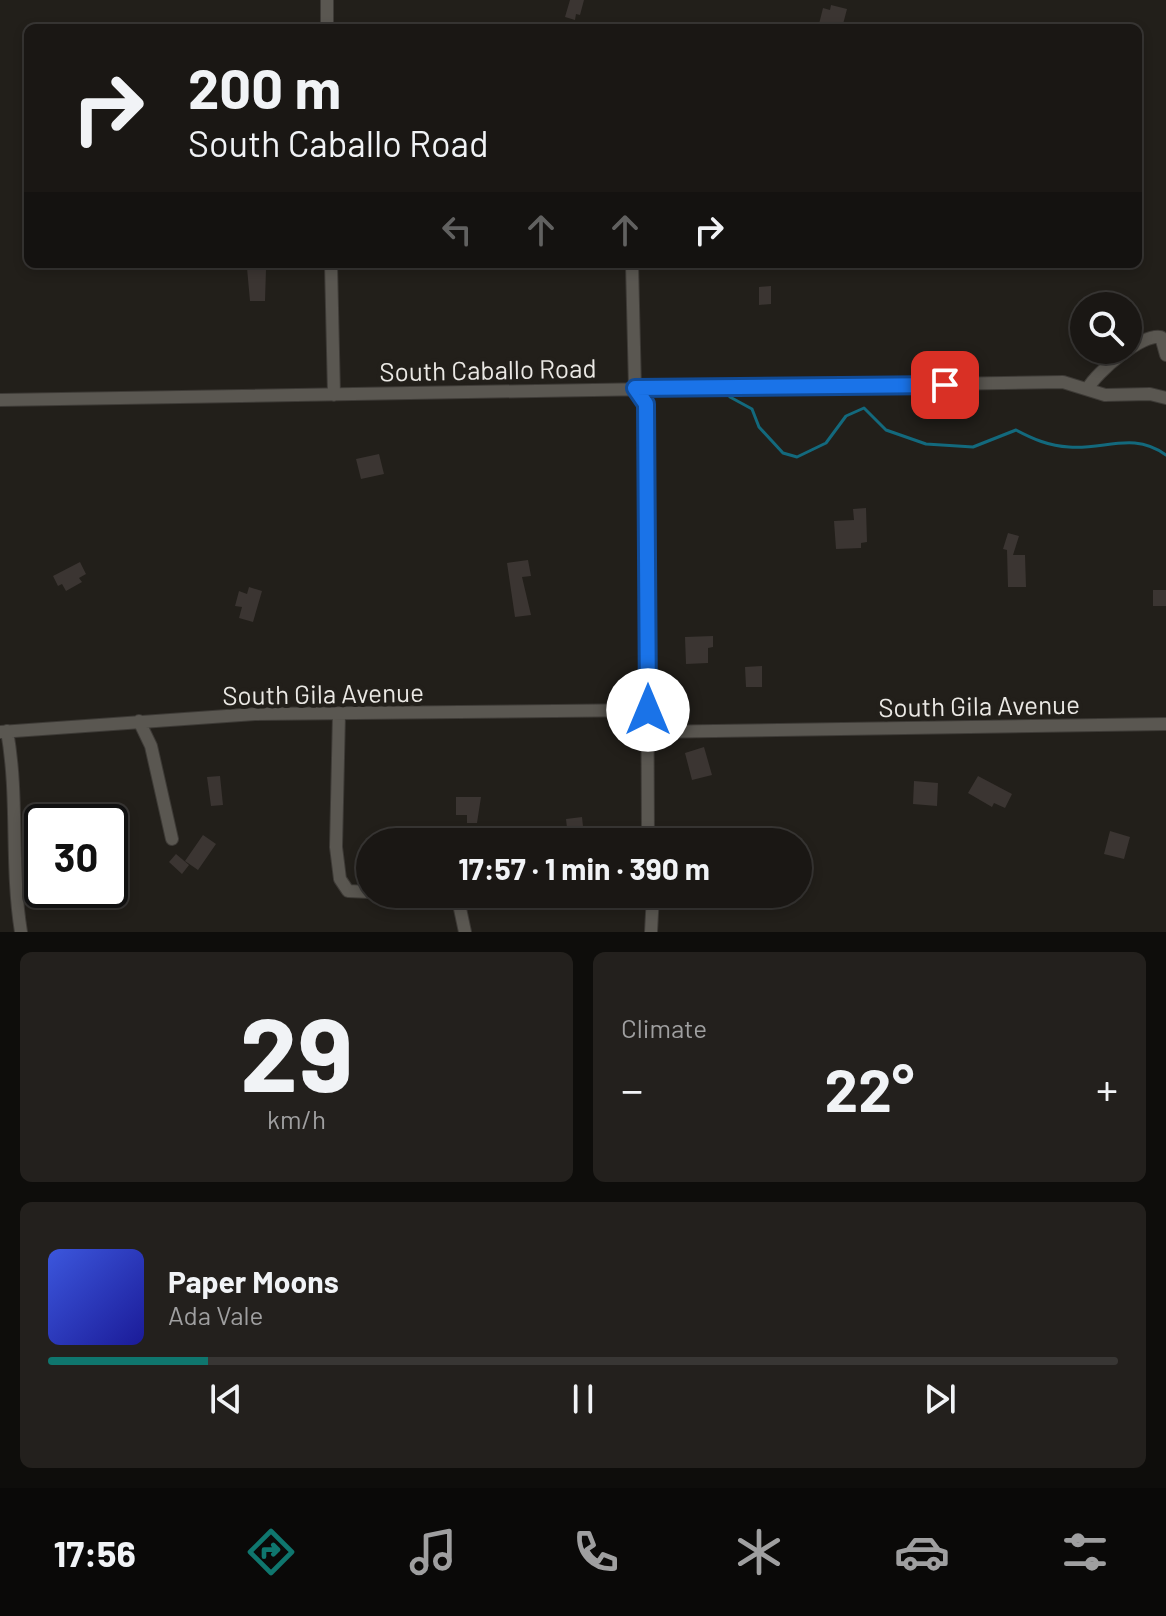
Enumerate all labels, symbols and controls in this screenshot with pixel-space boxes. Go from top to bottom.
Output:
text: 200 m [188,53,341,120]
icon: right [56,56,160,160]
text: South Caballo Road [188,121,489,164]
icon: left [435,208,479,252]
icon: ahead [519,208,563,252]
icon: ahead [603,208,647,252]
icon: right [687,208,731,252]
map controls [1070,292,1142,364]
button: search [1070,292,1142,364]
pin [911,351,979,419]
street label: South Caballo Road [379,352,597,386]
icon: arrive [923,363,967,407]
position arrow [606,668,690,752]
street label: South Gila Avenue [222,676,424,710]
street label: South Gila Avenue [878,688,1080,722]
speed limit sign: 30 [24,804,128,908]
text: 17:57 · 1 min · 390 m [458,850,710,886]
text: 29 [240,988,353,1113]
text: Climate [621,1012,707,1043]
text: 22° [825,1052,914,1124]
text: − [621,1062,643,1115]
text: + [1096,1062,1118,1115]
text: km/h [267,1103,326,1134]
text: Paper Moons [168,1263,339,1299]
text: Ada Vale [168,1299,263,1330]
icon: previous [204,1377,248,1421]
icon: pause [561,1377,605,1421]
icon: next [918,1377,962,1421]
icon: directions [243,1524,299,1580]
icon: music [405,1524,461,1580]
icon: phone [568,1524,624,1580]
icon: climate [731,1524,787,1580]
icon: car [894,1524,950,1580]
icon: filters [1057,1524,1113,1580]
text: 17:56 [53,1531,136,1574]

